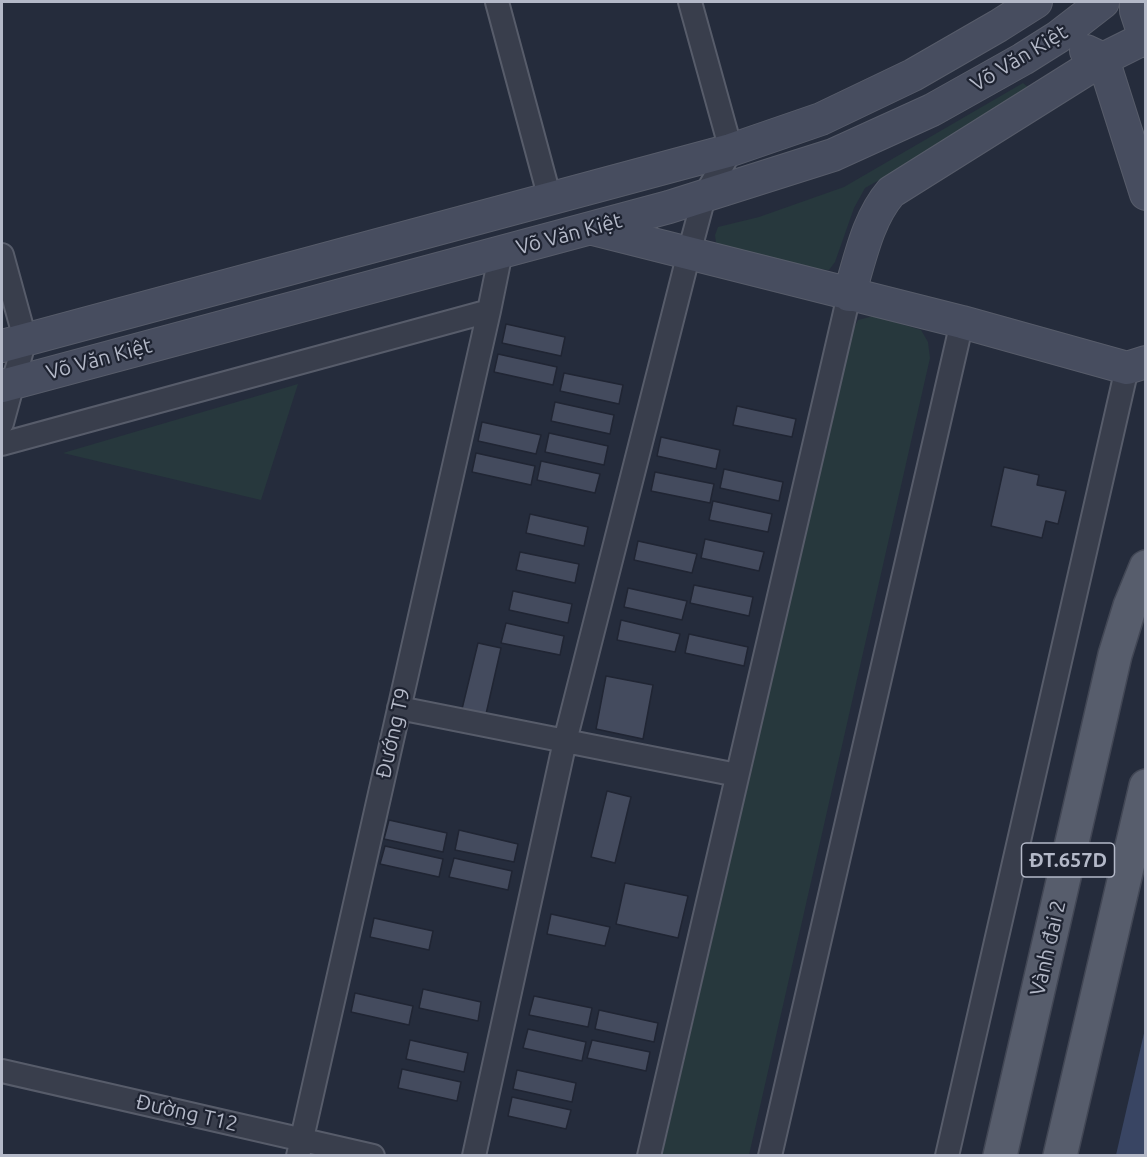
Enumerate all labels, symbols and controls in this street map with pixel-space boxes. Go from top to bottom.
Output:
street label: Võ Văn Kiệt [966,19,1072,97]
street label: Võ Văn Kiệt [513,208,625,260]
street label: Võ Văn Kiệt [43,333,155,385]
street label: Đướng T9 [370,685,416,781]
road number: ĐT.657D [1022,843,1114,877]
street label: Vành đai 2 [1025,898,1071,998]
street label: Đường T12 [133,1089,241,1137]

